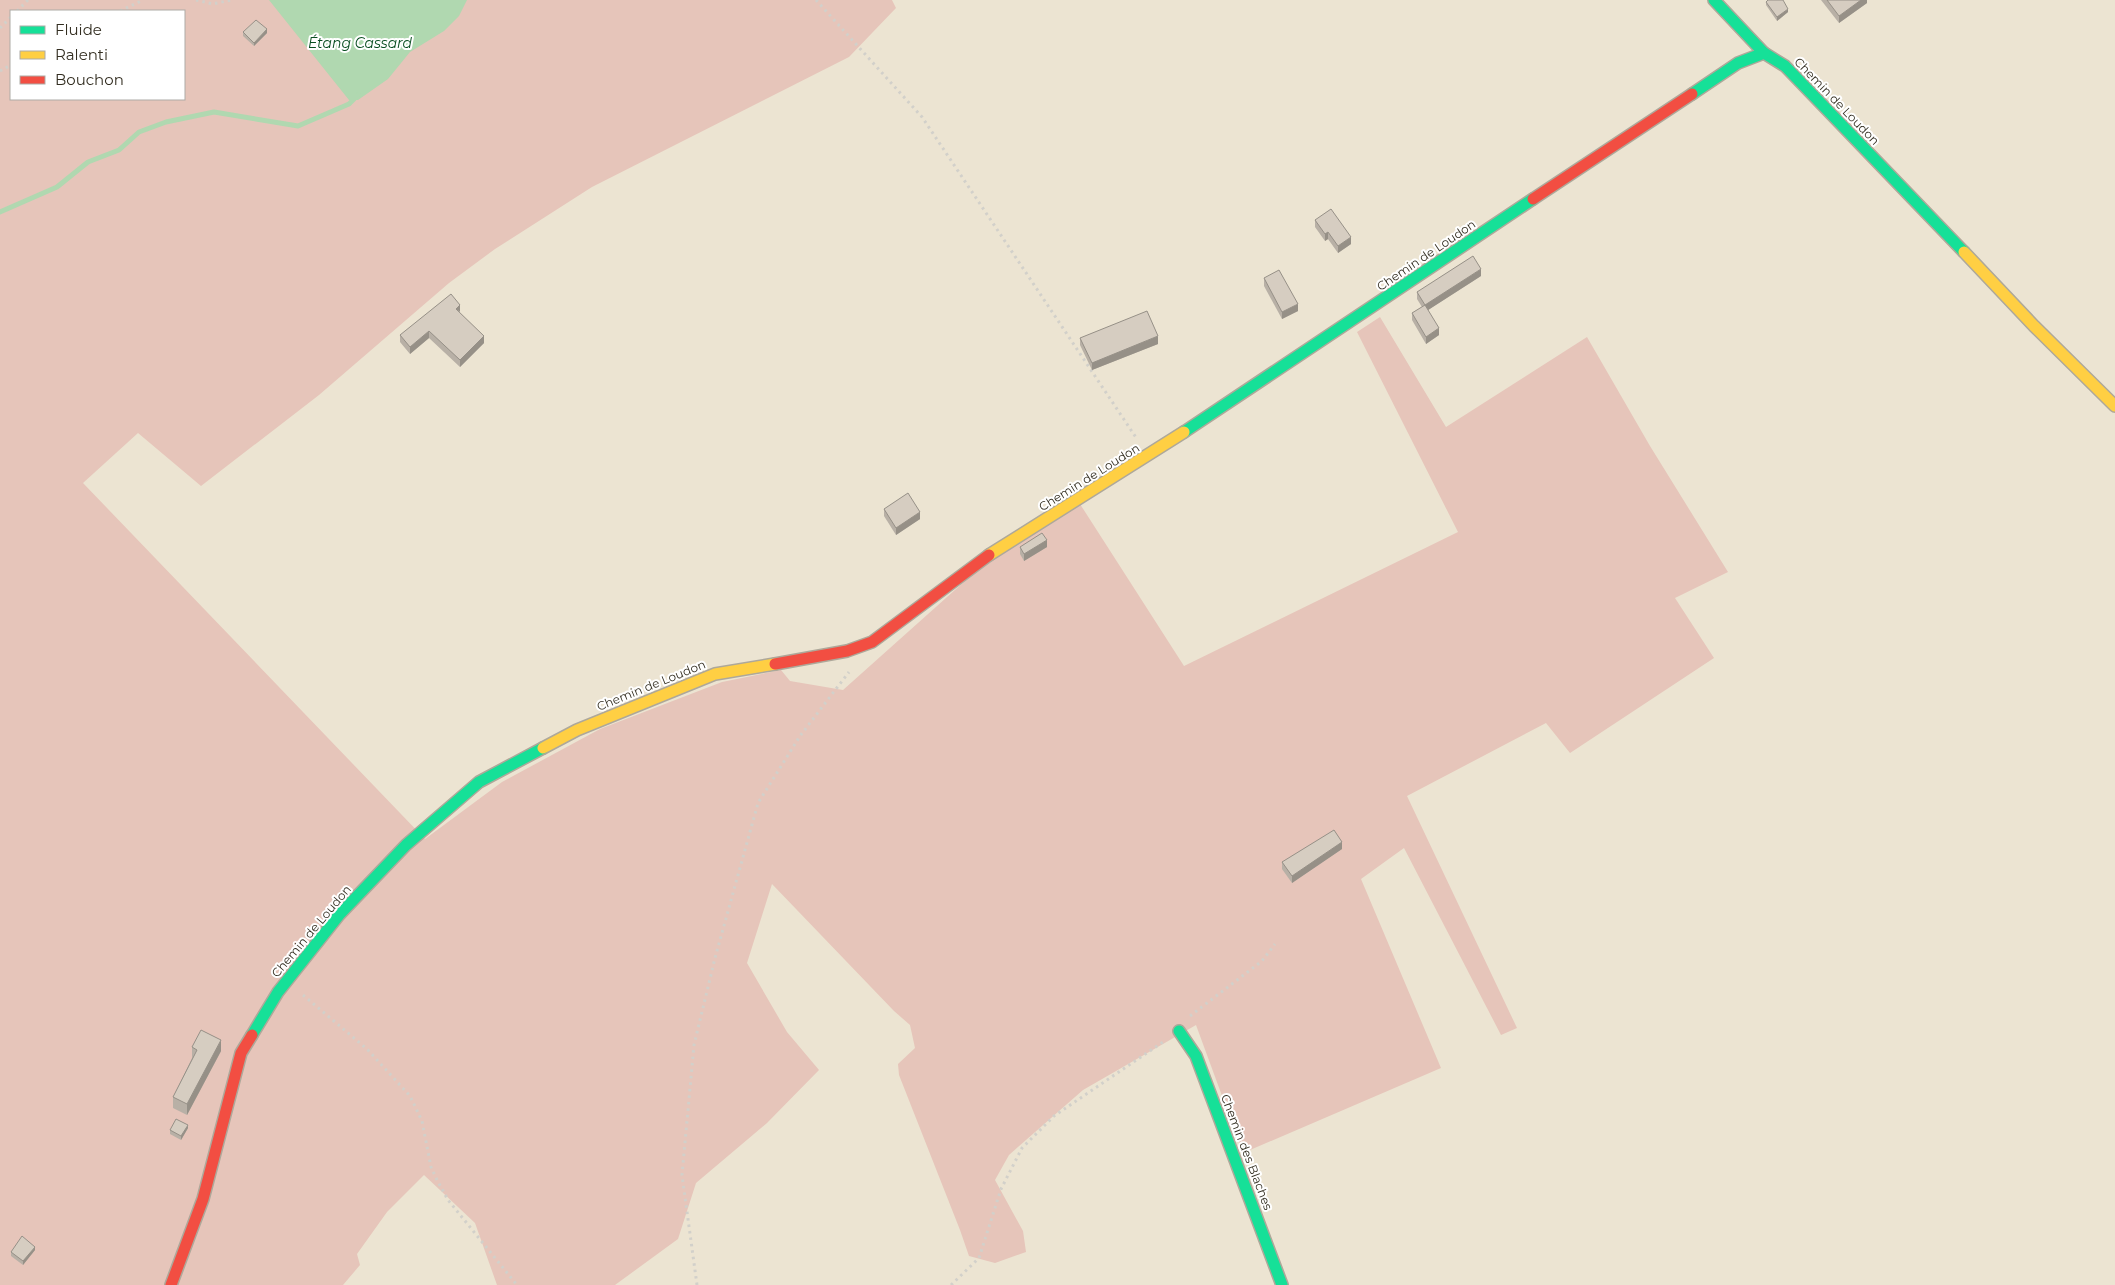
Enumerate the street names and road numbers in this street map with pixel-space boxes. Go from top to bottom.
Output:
street label: Chemin de Loudon [1791,54,1883,148]
street label: Chemin de Loudon [1374,216,1478,294]
street label: Chemin de Loudon [1036,440,1142,514]
street label: Chemin de Loudon [594,656,708,714]
street label: Chemin de Loudon [268,882,354,980]
street label: Chemin des Blaches [1218,1092,1276,1212]

